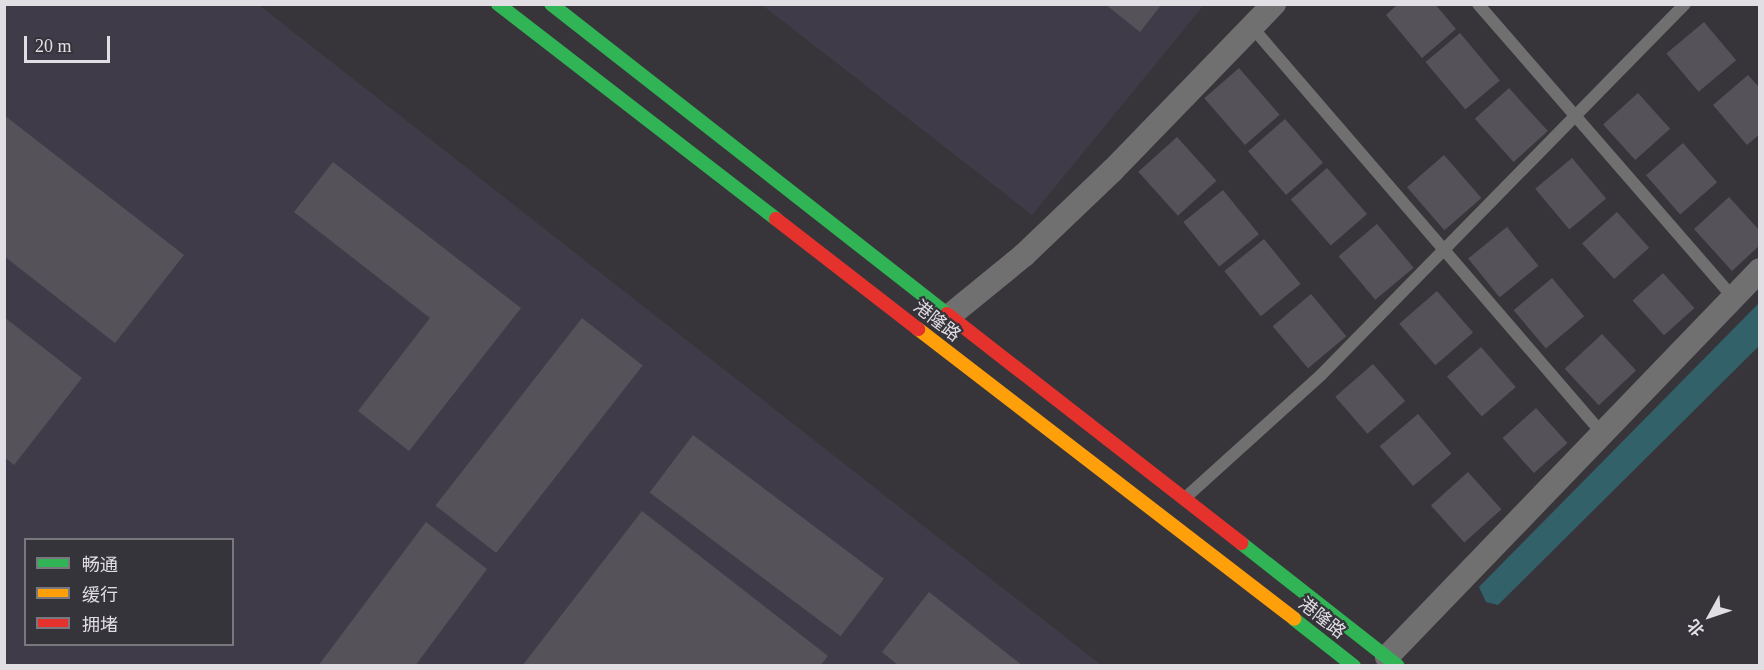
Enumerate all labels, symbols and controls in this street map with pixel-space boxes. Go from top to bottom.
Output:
scale bar [27,24,112,62]
text: 20 m [35,36,72,56]
street label: 港隆路 [909,296,965,346]
legend [24,538,234,646]
text: 畅通 [82,555,118,575]
text: 缓行 [82,585,118,605]
north arrow [1680,586,1740,646]
street label: 港隆路 [1294,593,1350,643]
text: 拥堵 [82,615,118,635]
text: 北 [1684,616,1707,639]

